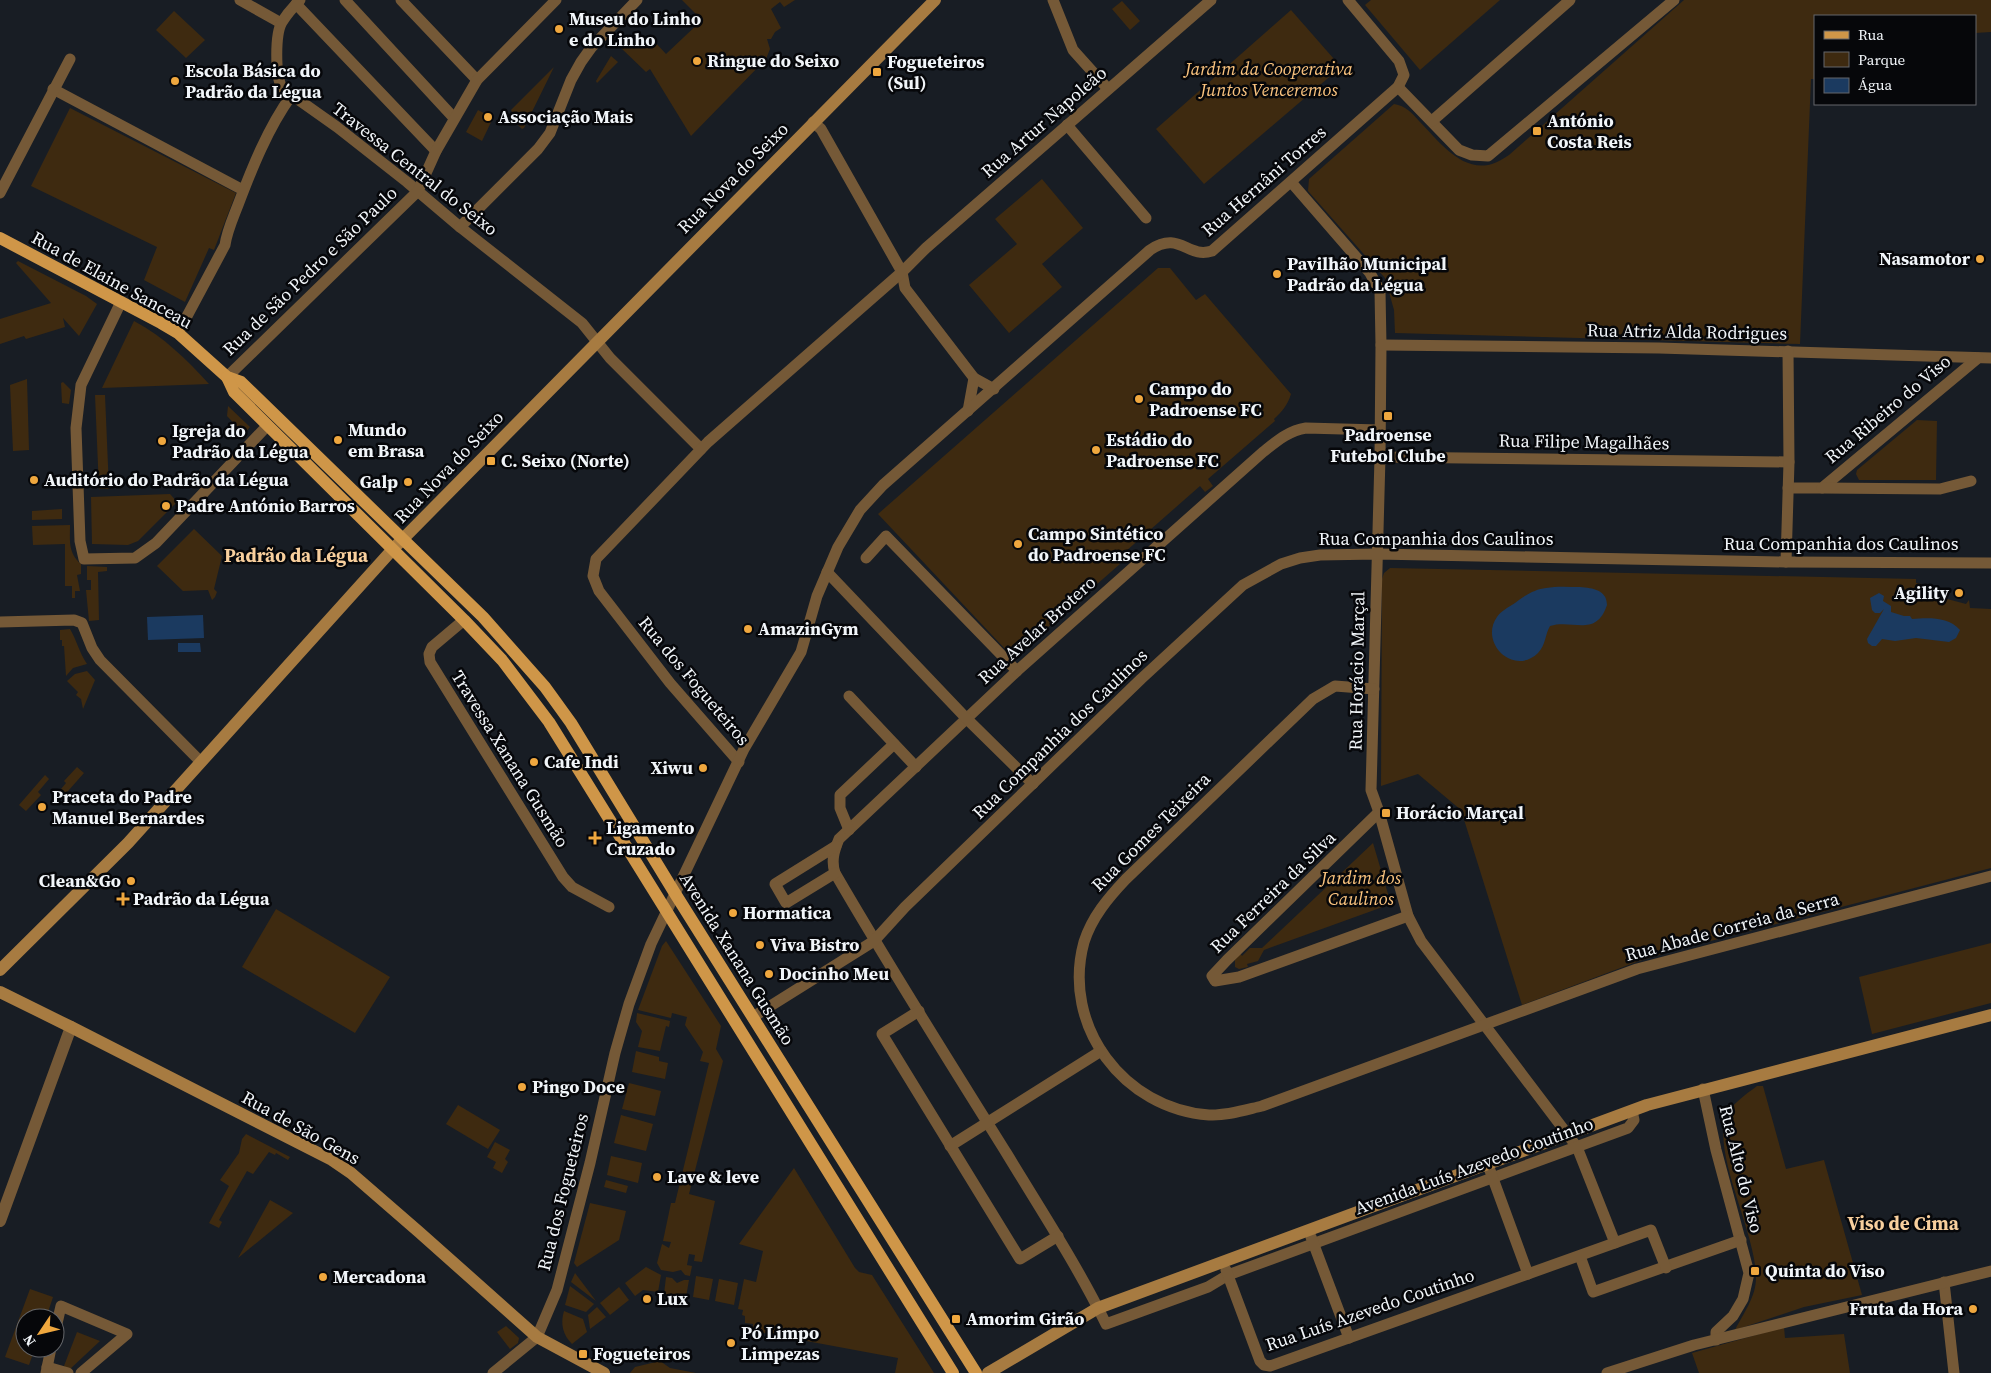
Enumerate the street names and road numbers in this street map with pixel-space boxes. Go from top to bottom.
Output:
street label: Rua Artur Napoleão [976,60,1112,183]
street label: Travessa Central do Seixo [327,96,503,241]
street label: Rua Nova do Seixo [672,117,794,239]
street label: Rua Hernâni Torres [1196,119,1331,242]
street label: Rua de São Pedro e São Paulo [217,180,403,361]
street label: Rua de Elaine Sanceau [27,225,197,334]
street label: Rua Atriz Alda Rodrigues [1587,317,1787,346]
street label: Rua Ribeiro do Viso [1819,348,1956,469]
street label: Rua Nova do Seixo [388,405,509,528]
street label: Rua Filipe Magalhães [1498,428,1670,455]
street label: Rua Companhia dos Caulinos [1318,526,1554,551]
street label: Rua Companhia dos Caulinos [1723,531,1959,556]
street label: Rua Avelar Brotero [972,570,1101,689]
street label: Rua Horácio Marçal [1343,591,1370,751]
street label: Rua dos Fogueteiros [633,611,756,751]
street label: Rua Companhia dos Caulinos [966,643,1153,824]
street label: Travessa Xanana Gusmão [446,665,575,852]
street label: Rua Gomes Teixeira [1086,766,1216,897]
street label: Rua Ferreira da Silva [1204,825,1342,958]
street label: Avenida Xanana Gusmão [674,868,801,1050]
street label: Rua Abade Correia da Serra [1622,886,1842,967]
street label: Rua de São Gens [238,1085,365,1170]
street label: Rua Alto do Viso [1714,1102,1769,1236]
street label: Rua dos Fogueteiros [531,1110,594,1273]
street label: Avenida Luís Azevedo Coutinho [1351,1111,1597,1220]
street label: Rua Luís Azevedo Coutinho [1262,1262,1478,1357]

